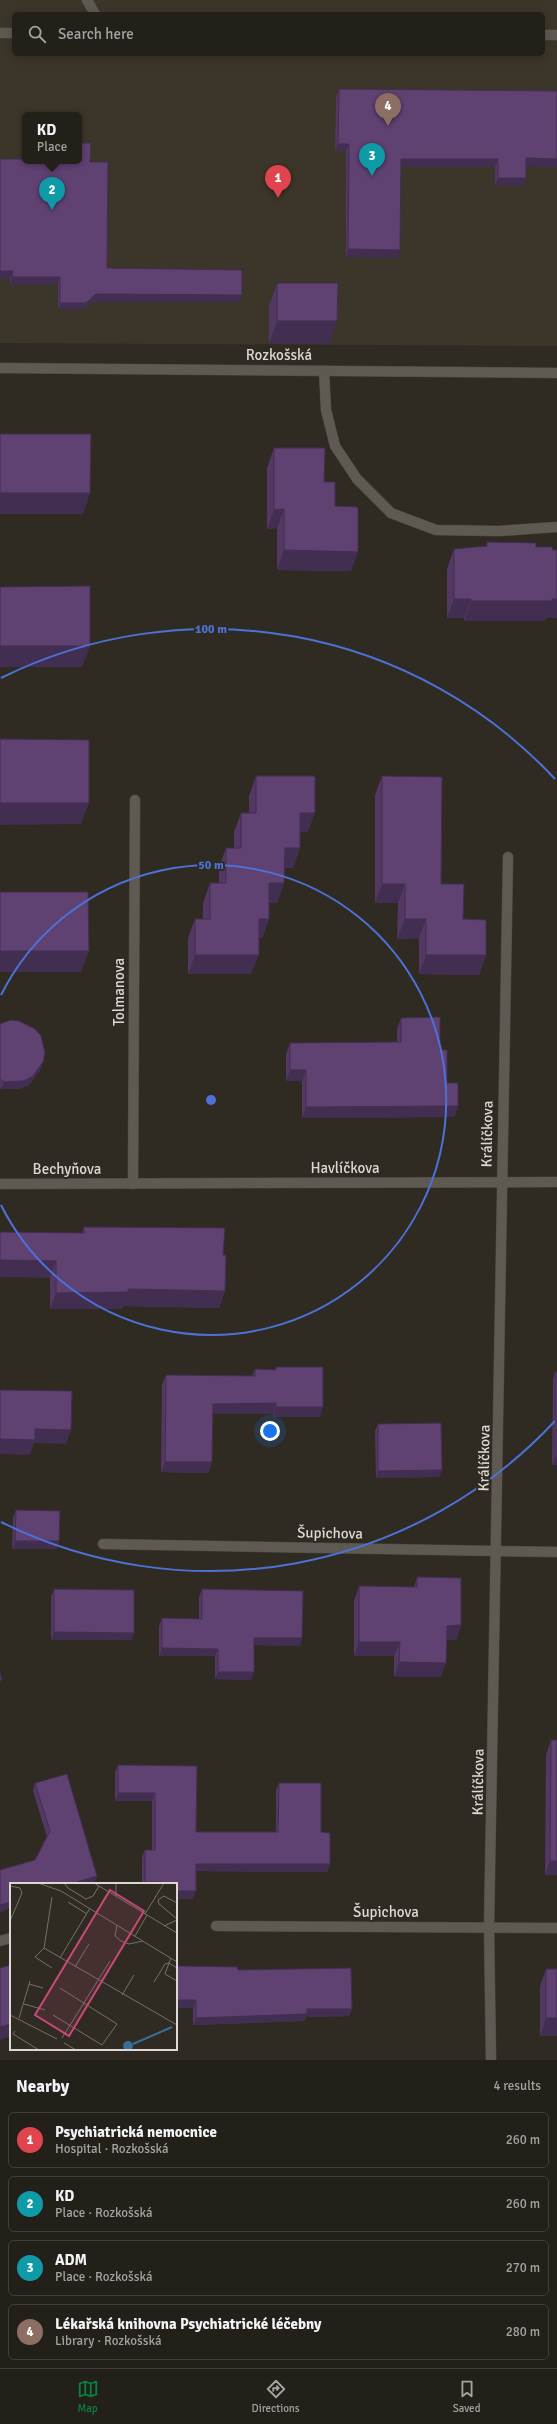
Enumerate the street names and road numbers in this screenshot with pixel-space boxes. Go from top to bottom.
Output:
street label: Rozkošská [246,346,312,364]
street label: Tolmanova [110,958,128,1026]
street label: Králíčkova [477,1100,497,1168]
street label: Havlíčkova [310,1159,380,1177]
street label: Bechyňova [33,1160,101,1178]
street label: Králíčkova [474,1424,494,1492]
street label: Šupichova [297,1522,363,1543]
street label: Králíčkova [468,1748,488,1816]
street label: Šupichova [353,1902,419,1921]

